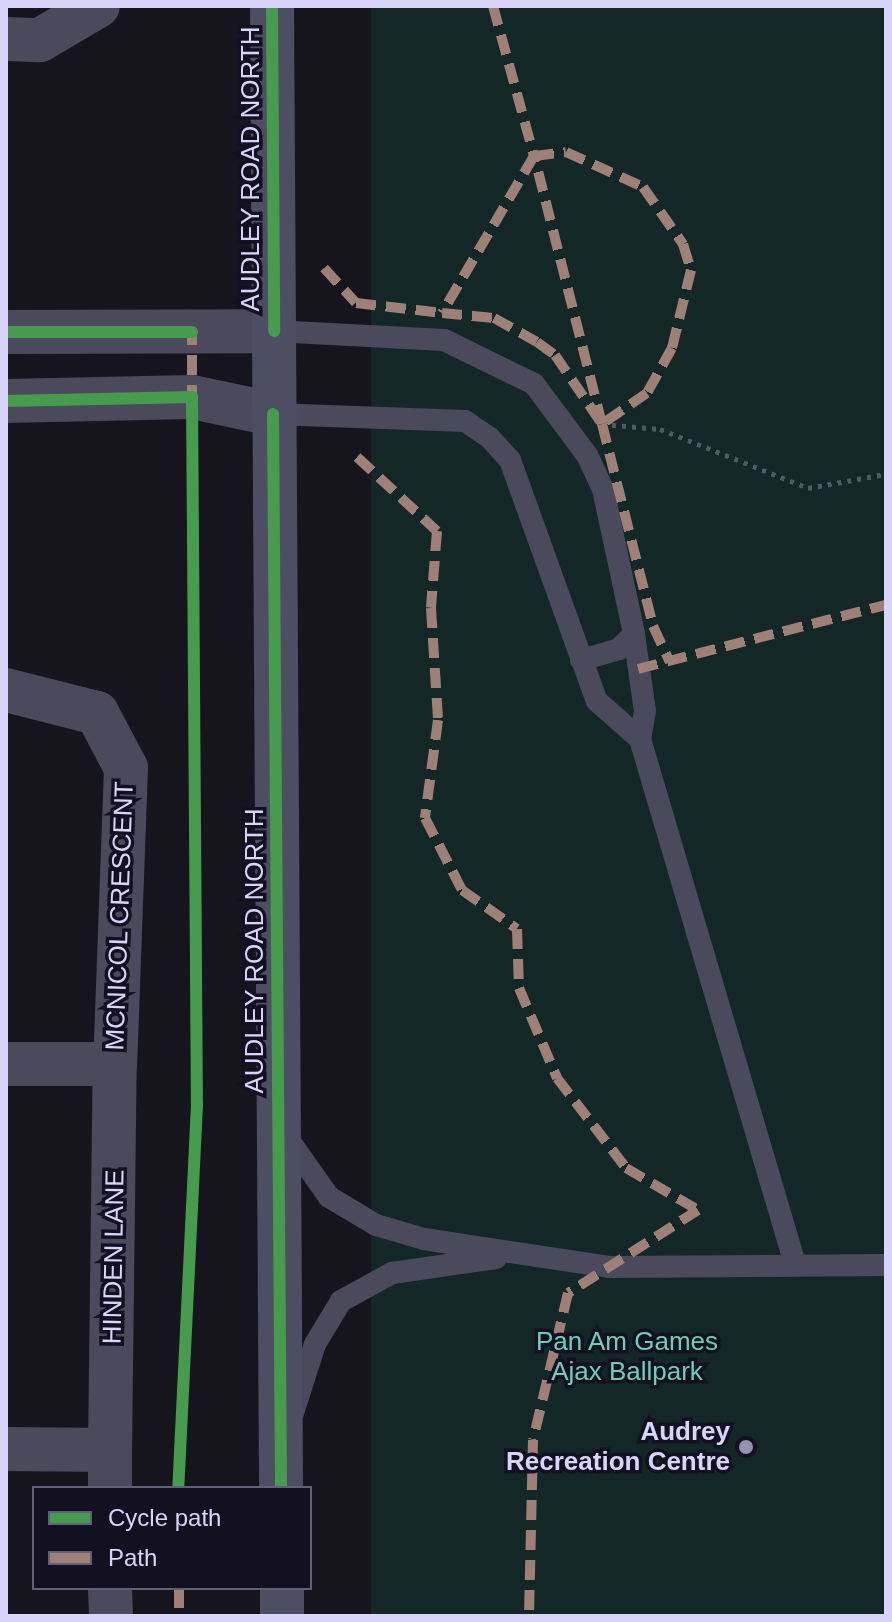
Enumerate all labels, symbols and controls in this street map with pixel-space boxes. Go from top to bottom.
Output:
street label: AUDLEY ROAD NORTH [235,26,267,312]
street label: MCNICOL CRESCENT [100,780,140,1052]
street label: AUDLEY ROAD NORTH [239,808,271,1094]
street label: HINDEN LANE [97,1169,131,1345]
park label: Pan Am Games Ajax Ballpark [535,1326,719,1388]
place label: Audrey Recreation Centre [506,1416,730,1478]
marker: Audrey Recreation Centre [737,1438,755,1456]
legend [32,1486,312,1590]
text: Cycle path [108,1504,221,1531]
text: Path [108,1544,157,1571]

